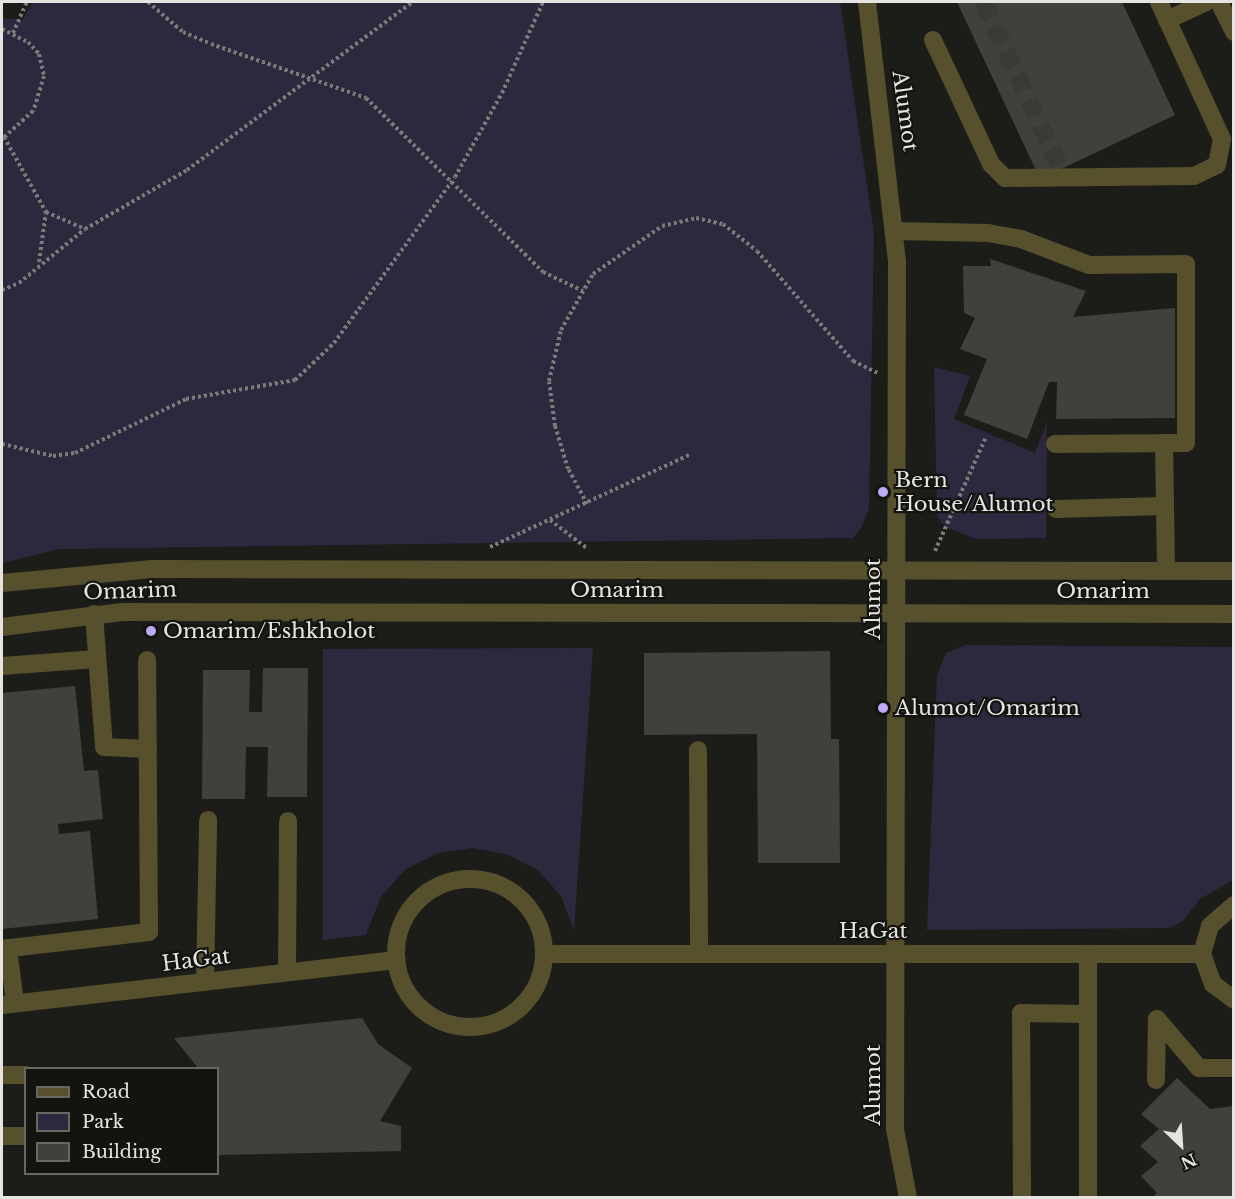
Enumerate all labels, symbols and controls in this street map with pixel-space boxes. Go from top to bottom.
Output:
street label: Alumot [887,69,923,153]
place label: Bern House/Alumot [895,467,1053,517]
marker: Bern House/Alumot [876,485,890,499]
street label: Alumot [860,558,886,640]
street label: Omarim [83,577,177,605]
street label: Omarim [570,577,664,603]
street label: Omarim [1056,578,1150,604]
place label: Omarim/Eshkholot [163,618,375,644]
marker: Omarim/Eshkholot [144,624,158,638]
place label: Alumot/Omarim [895,695,1080,721]
marker: Alumot/Omarim [876,701,890,715]
street label: HaGat [839,918,907,944]
street label: HaGat [160,943,232,977]
street label: Alumot [860,1044,886,1126]
legend [24,1067,219,1175]
text: Road [82,1081,130,1103]
text: Park [82,1111,124,1133]
north arrow [1151,1115,1211,1175]
text: Building [82,1141,161,1163]
text: N [1178,1149,1200,1174]

